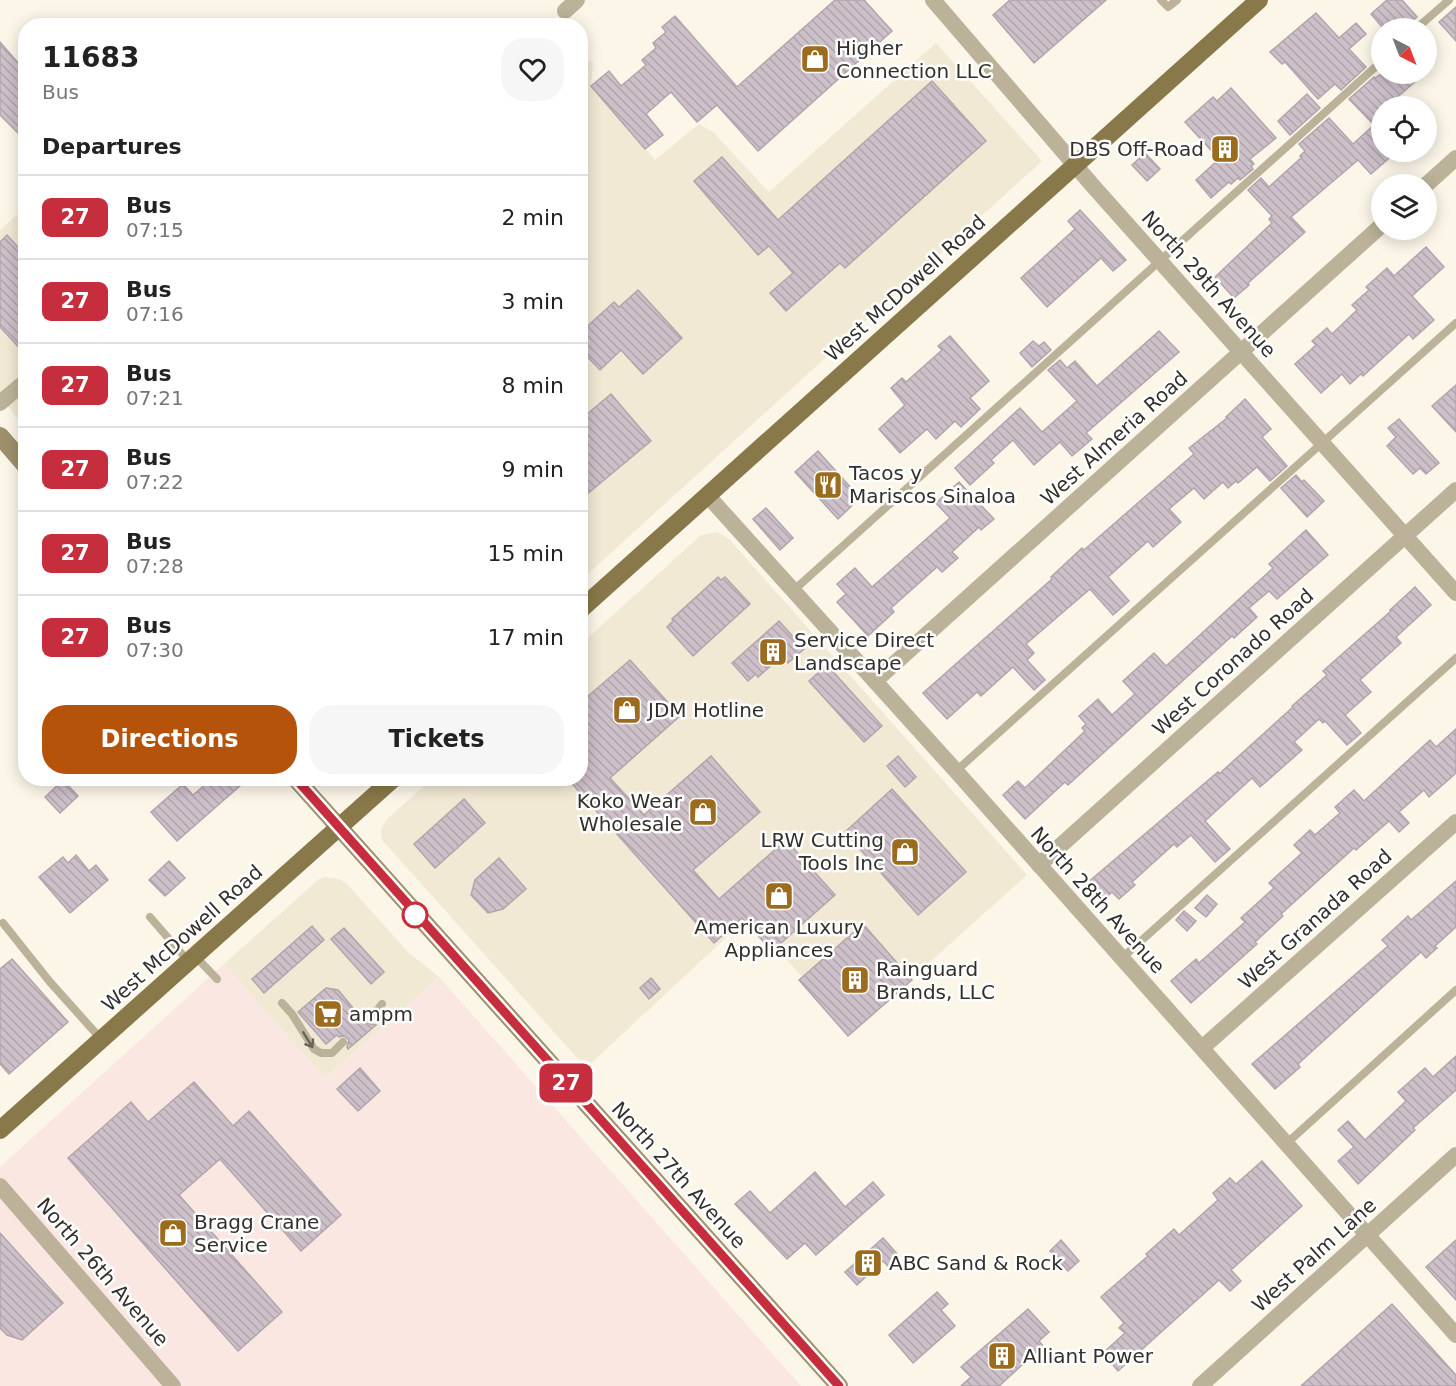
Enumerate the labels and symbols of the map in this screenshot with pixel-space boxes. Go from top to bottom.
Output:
north arrow [1371,18,1437,84]
place label: Higher Connection LLC [836,36,992,83]
shop icon: Higher Connection LLC [799,43,831,75]
building icon: DBS Off-Road [1209,133,1241,165]
place label: DBS Off-Road [1069,137,1204,161]
street label: North 29th Avenue [1137,206,1281,362]
street label: West McDowell Road [820,210,990,366]
street label: West Almeria Road [1036,366,1192,510]
place label: Tacos y Mariscos Sinaloa [848,461,1016,508]
restaurant icon: Tacos y Mariscos Sinaloa [812,469,844,501]
street label: West Coronado Road [1148,583,1318,741]
place label: Service Direct Landscape [794,628,934,675]
building icon: Service Direct Landscape [757,636,789,668]
shop icon: JDM Hotline [611,694,643,726]
place label: JDM Hotline [646,698,764,722]
place label: Koko Wear Wholesale [577,789,683,836]
shop icon: Koko Wear Wholesale [687,796,719,828]
street label: North 28th Avenue [1026,822,1170,978]
place label: LRW Cutting Tools Inc [760,828,884,875]
shop icon: LRW Cutting Tools Inc [889,836,921,868]
street label: West Granada Road [1233,844,1397,994]
street label: West McDowell Road [97,860,267,1016]
shop icon: American Luxury Appliances [763,880,795,912]
unlabelled marker [402,902,428,928]
place label: American Luxury Appliances [694,915,864,962]
place label: Rainguard Brands, LLC [876,957,995,1004]
building icon: Rainguard Brands, LLC [839,964,871,996]
supermarket icon: ampm [312,998,344,1030]
place label: ampm [349,1002,413,1026]
one-way arrow [302,1031,314,1048]
line badge: 27 [539,1064,593,1102]
street label: North 27th Avenue [607,1097,751,1253]
street label: North 26th Avenue [32,1193,174,1351]
street label: West Palm Lane [1247,1193,1381,1317]
place label: Bragg Crane Service [194,1210,319,1257]
shop icon: Bragg Crane Service [157,1217,189,1249]
building icon: ABC Sand & Rock [852,1247,884,1279]
place label: ABC Sand & Rock [889,1251,1063,1275]
building icon: Alliant Power [986,1340,1018,1372]
place label: Alliant Power [1023,1344,1154,1368]

